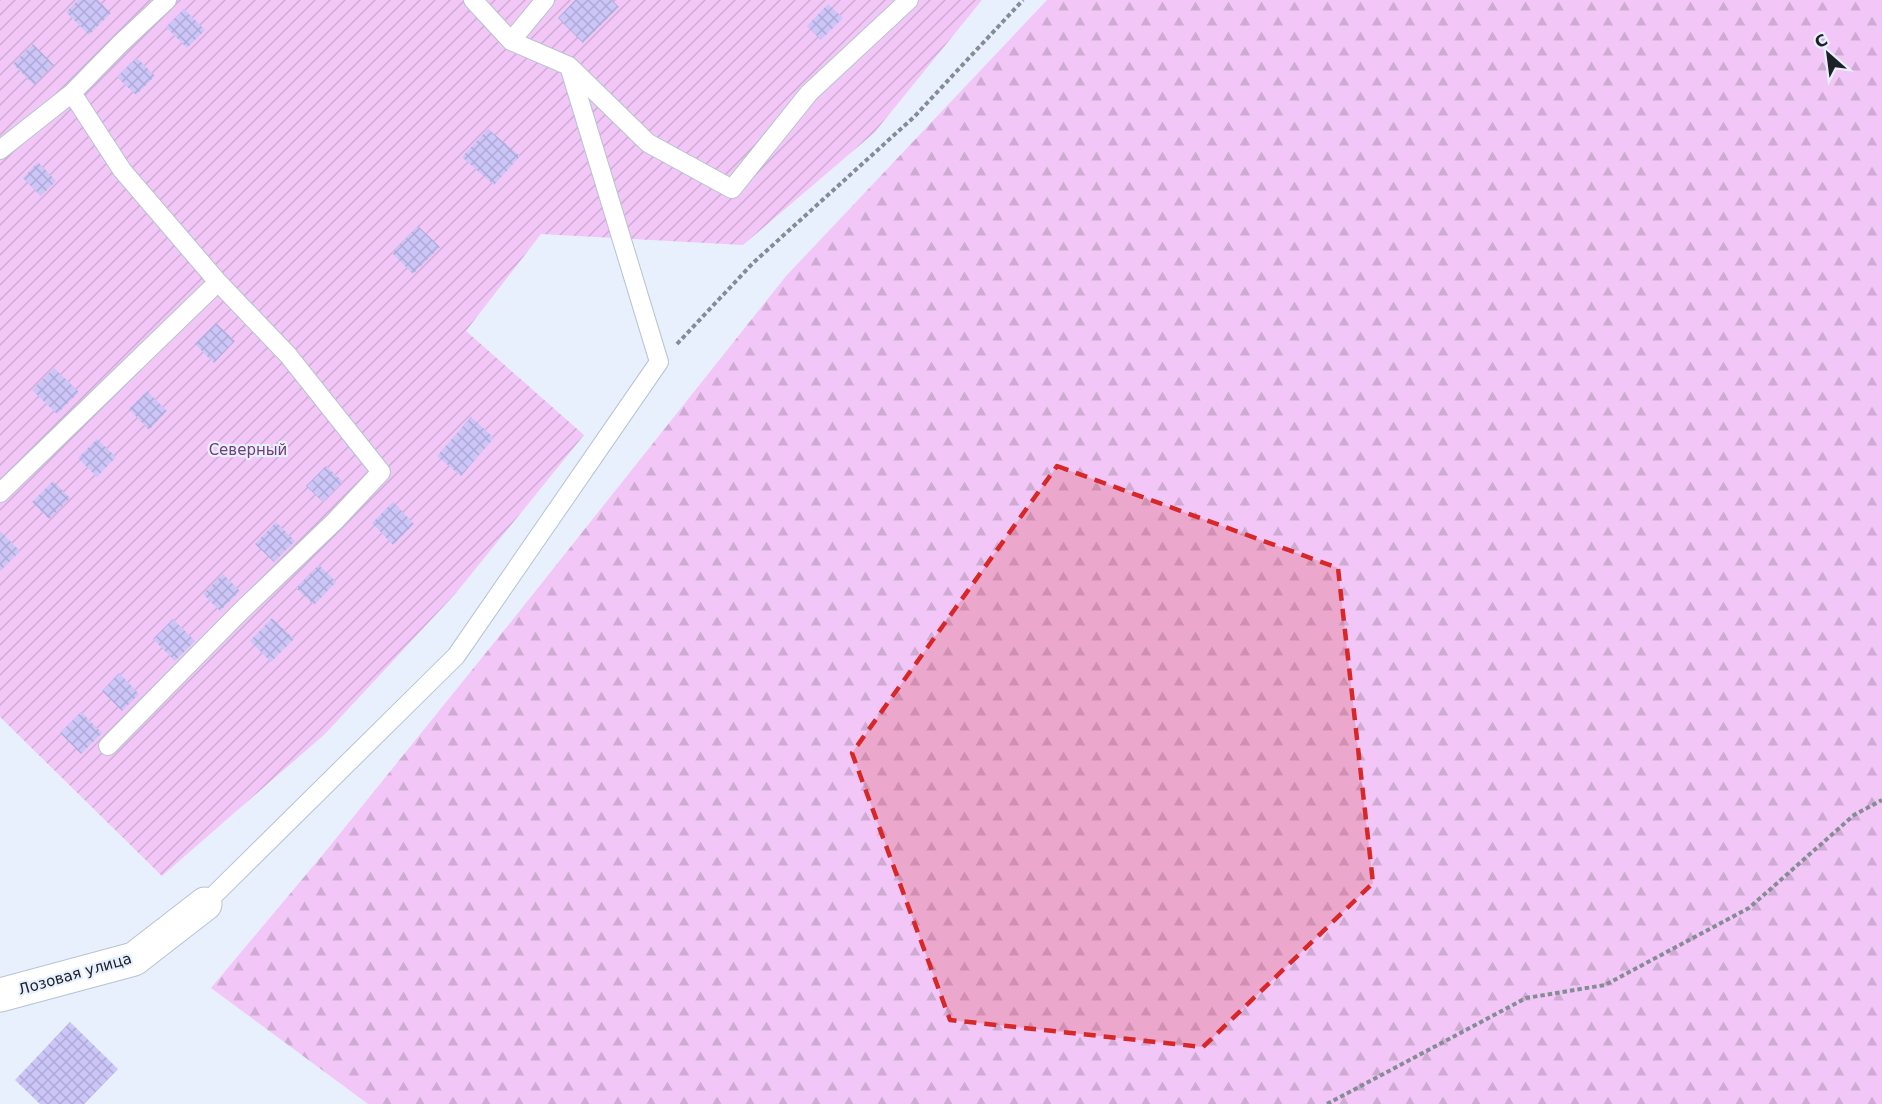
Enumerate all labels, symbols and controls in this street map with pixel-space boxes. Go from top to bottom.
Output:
north arrow [1798,24,1858,84]
text: С [1812,30,1831,52]
park label: Северный [209,441,287,459]
street label: Лозовая улица [16,949,134,999]

